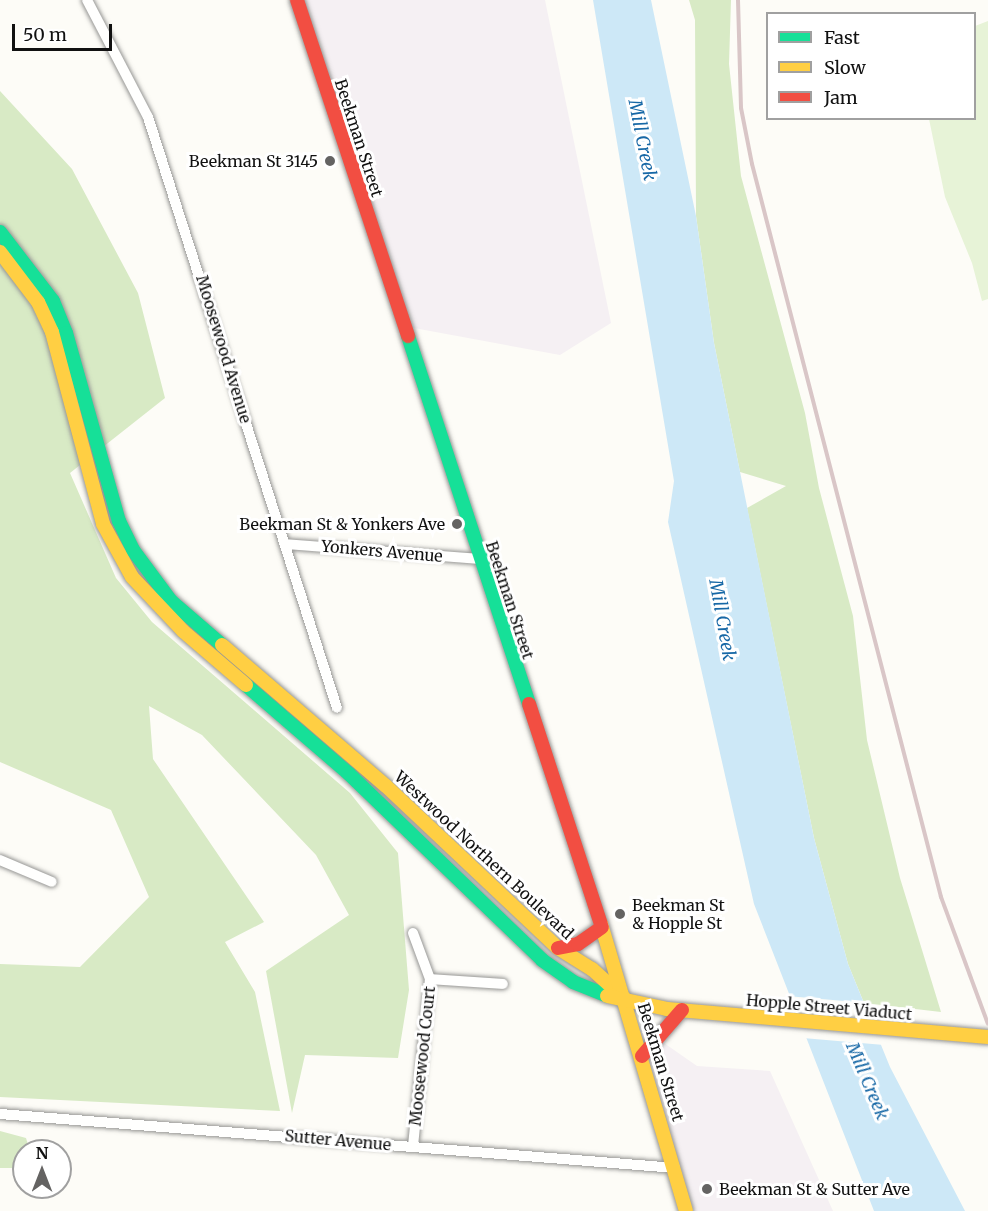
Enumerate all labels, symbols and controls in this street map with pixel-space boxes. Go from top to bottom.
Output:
scale bar [15,12,116,50]
legend [766,12,976,120]
text: 50 m [23,23,67,46]
text: Fast [824,26,860,49]
text: Slow [824,56,866,79]
street label: Beekman Street [331,77,387,199]
text: Jam [824,86,858,109]
water label: Mill Creek [624,98,660,182]
place label: Beekman St 3145 [189,151,318,171]
marker: Beekman St 3145 [323,154,337,168]
street label: Moosewood Avenue [192,273,256,425]
place label: Beekman St & Yonkers Ave [239,514,445,534]
marker: Beekman St & Yonkers Ave [450,517,464,531]
street label: Yonkers Avenue [321,536,443,566]
street label: Beekman Street [482,539,538,661]
water label: Mill Creek [704,578,740,662]
street label: Westwood Northern Boulevard [391,767,577,943]
place label: Beekman St & Hopple St [632,895,725,933]
marker: Beekman St & Hopple St [613,907,627,921]
street label: Moosewood Court [405,985,439,1127]
street label: Hopple Street Viaduct [745,990,913,1024]
street label: Beekman Street [634,1000,688,1124]
water label: Mill Creek [841,1039,893,1123]
street label: Sutter Avenue [284,1126,392,1154]
north arrow [12,1139,72,1199]
text: N [36,1143,48,1163]
place label: Beekman St & Sutter Ave [719,1179,910,1199]
marker: Beekman St & Sutter Ave [700,1182,714,1196]

